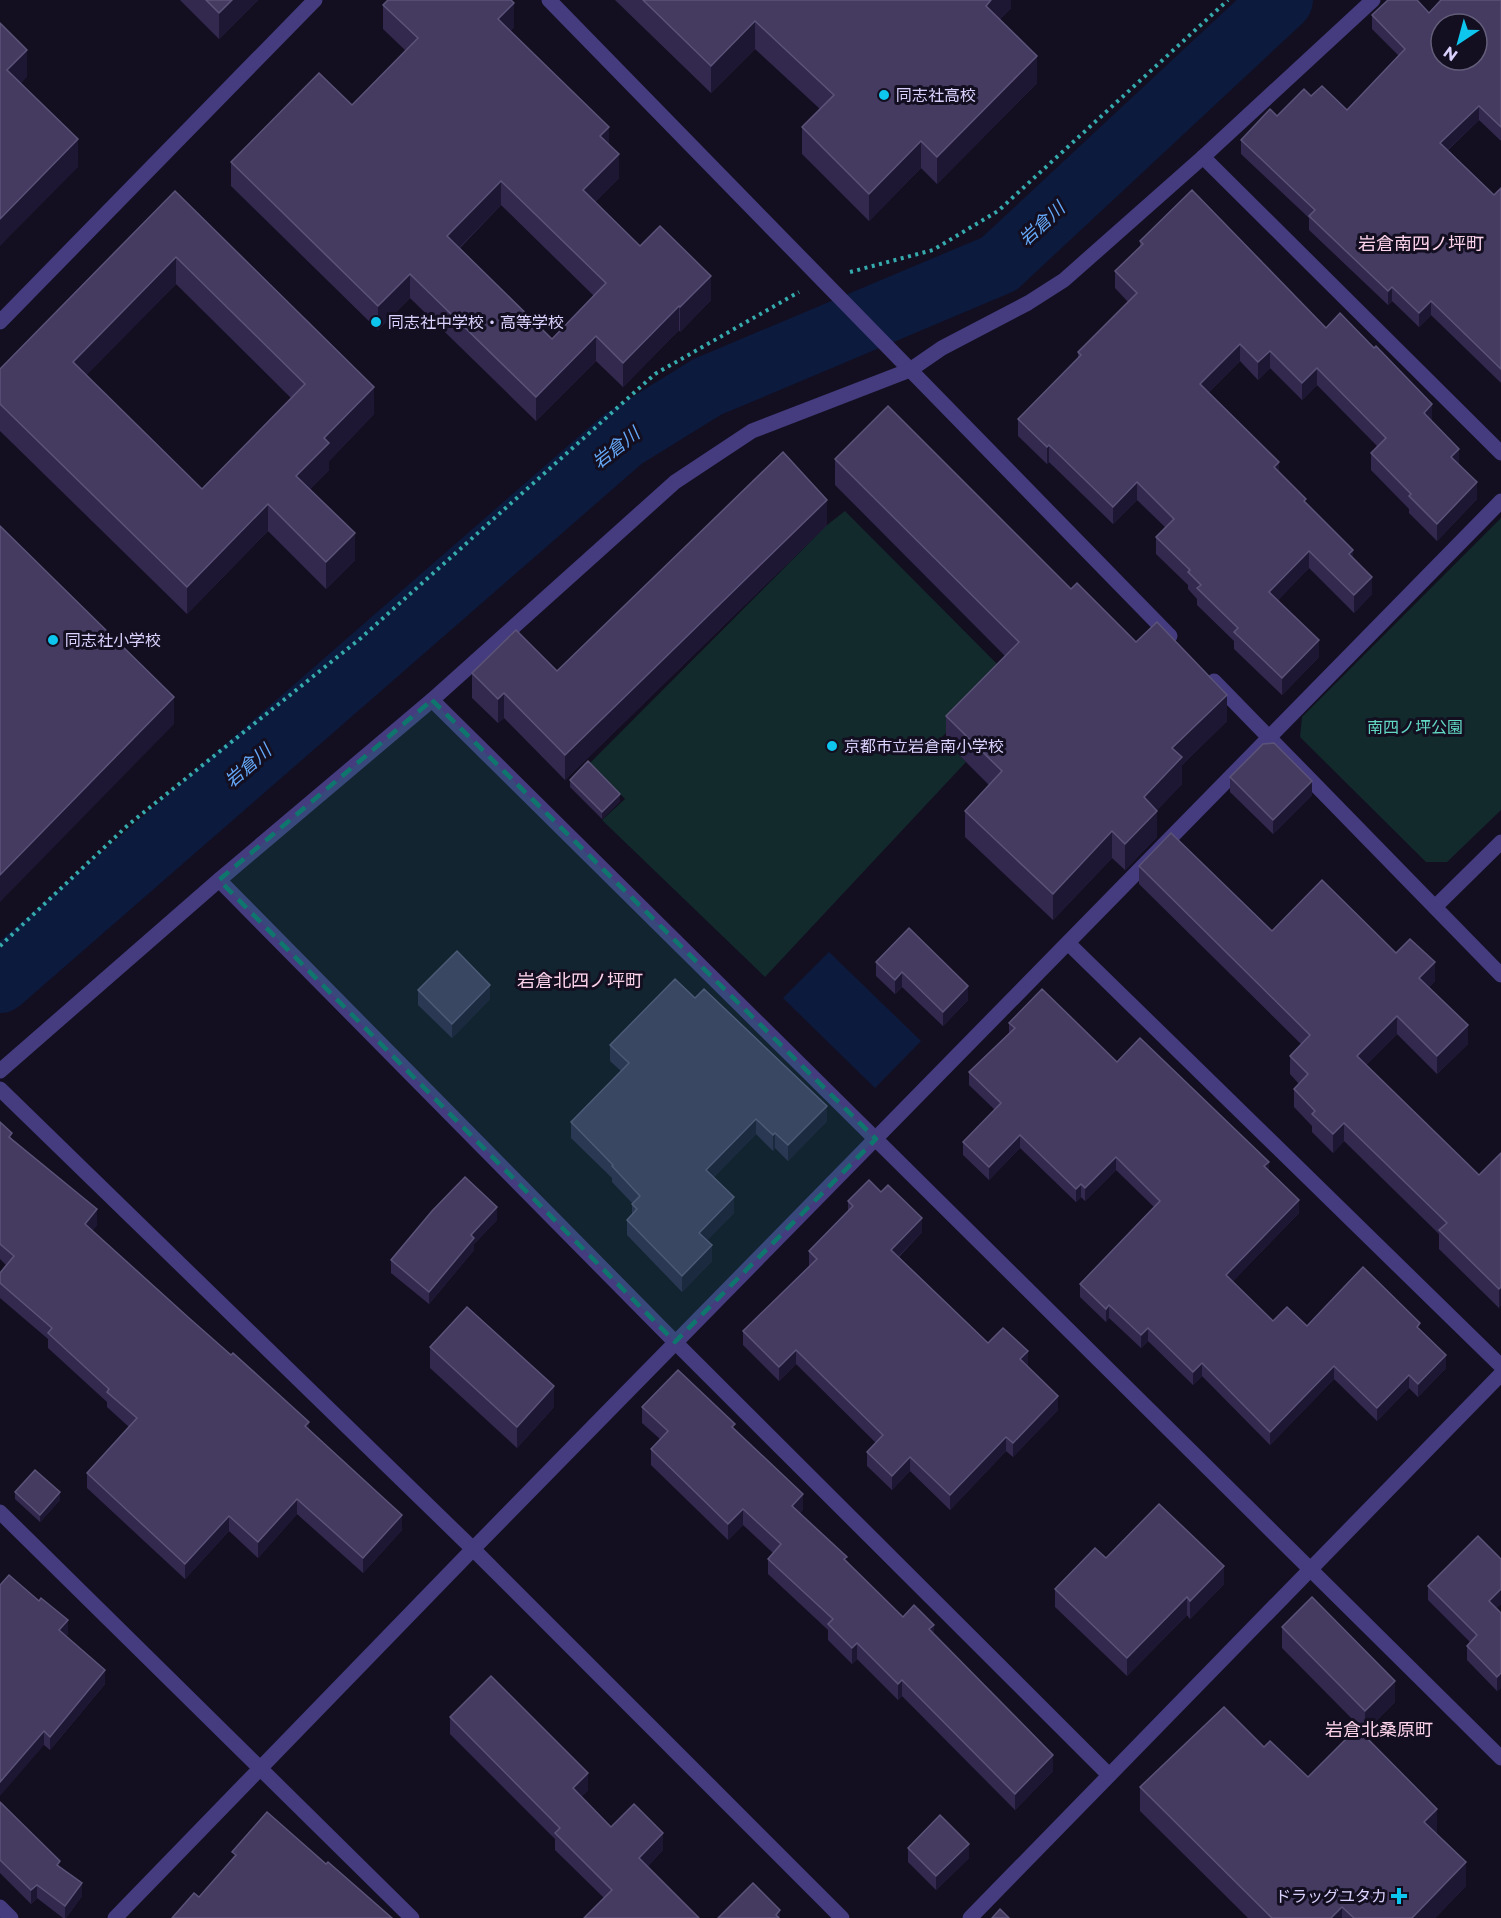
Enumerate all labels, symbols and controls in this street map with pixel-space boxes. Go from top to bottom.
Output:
north arrow [1429,12,1489,72]
text: N [1440,42,1461,65]
place label: 同志社高校 [896,86,976,105]
marker: 同志社高校 [877,88,891,102]
water label: 岩倉川 [1015,196,1071,250]
district label: 岩倉南四ノ坪町 [1358,233,1484,255]
place label: 同志社中学校・高等学校 [388,313,564,332]
marker: 同志社中学校・高等学校 [369,315,383,329]
water label: 岩倉川 [588,421,646,473]
place label: 同志社小学校 [65,631,161,650]
marker: 同志社小学校 [46,633,60,647]
park label: 南四ノ坪公園 [1367,718,1463,737]
place label: 京都市立岩倉南小学校 [844,737,1004,756]
water label: 岩倉川 [220,739,277,792]
marker: 京都市立岩倉南小学校 [825,739,839,753]
district label: 岩倉北四ノ坪町 [517,970,643,992]
district label: 岩倉北桑原町 [1325,1719,1433,1741]
place label: ドラッグユタカ [1275,1887,1387,1906]
marker: ドラッグユタカ [1392,1889,1406,1903]

